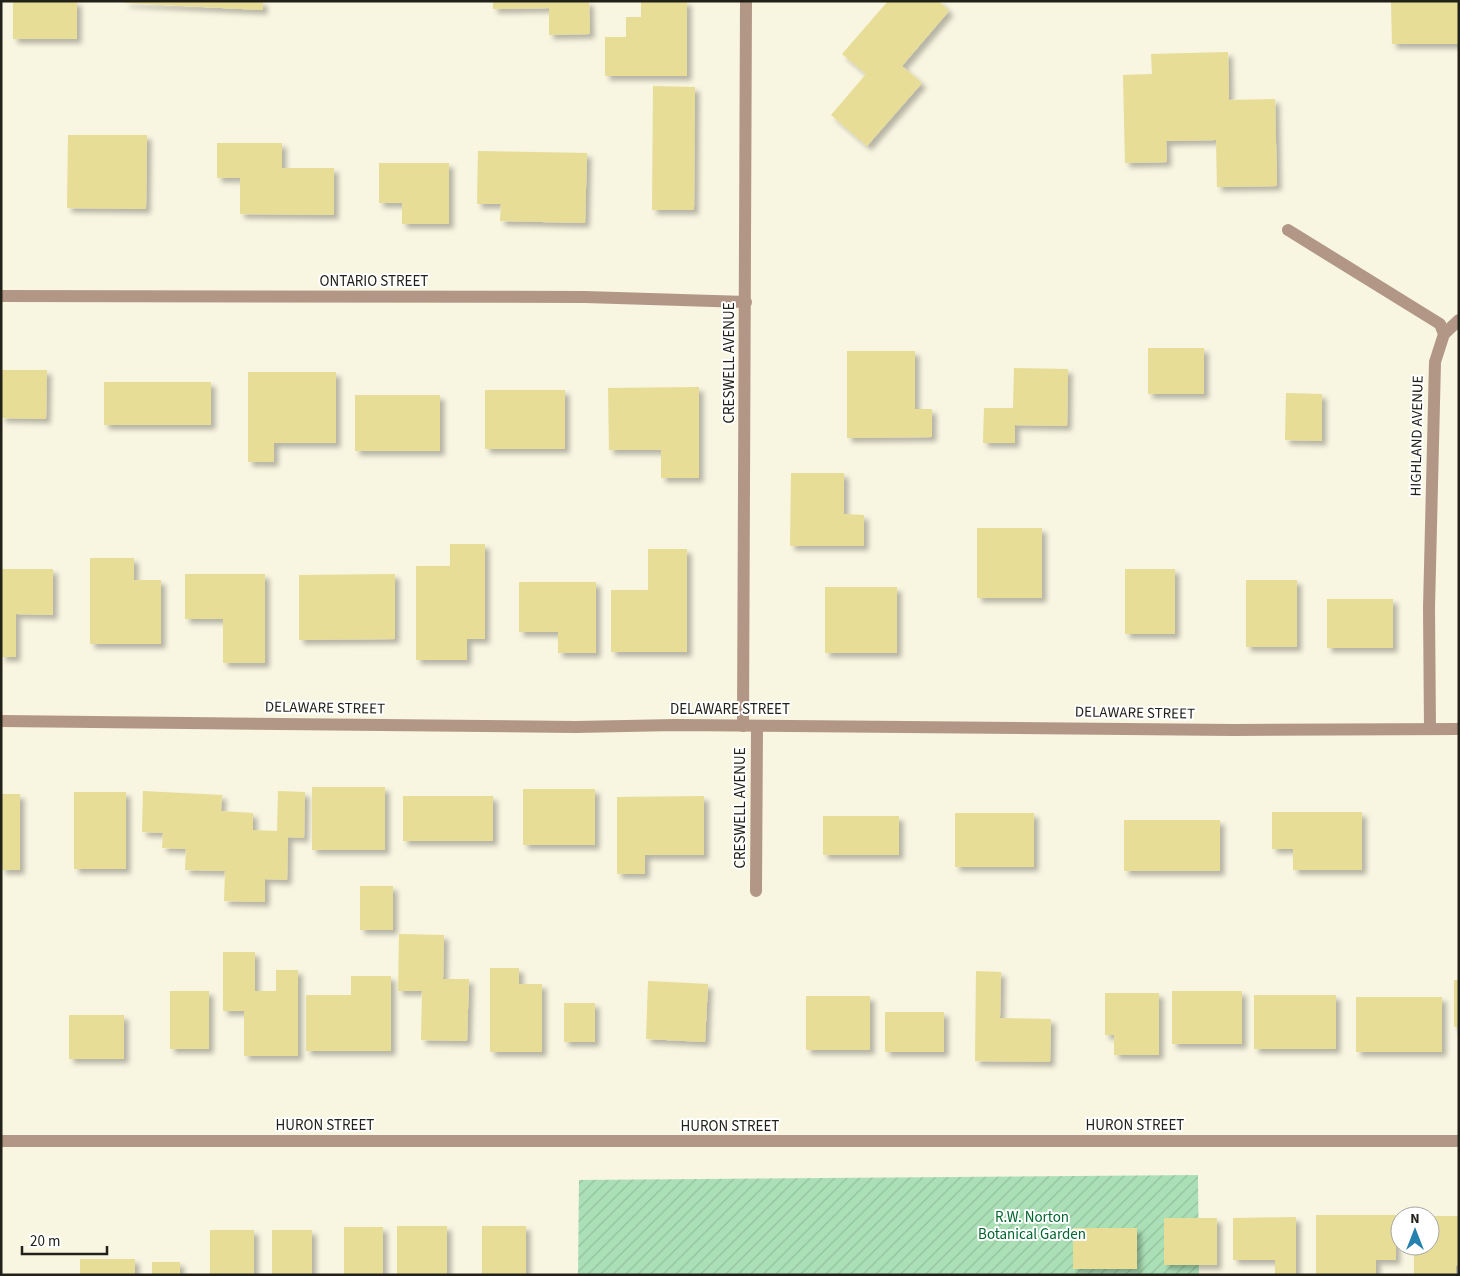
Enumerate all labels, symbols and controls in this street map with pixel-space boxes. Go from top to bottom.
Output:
street label: ONTARIO STREET [320,271,428,292]
street label: CRESWELL AVENUE [719,302,740,424]
street label: HIGHLAND AVENUE [1405,375,1429,497]
street label: DELAWARE STREET [265,696,385,720]
street label: DELAWARE STREET [670,699,790,720]
street label: DELAWARE STREET [1075,701,1195,725]
street label: CRESWELL AVENUE [730,747,751,869]
street label: HURON STREET [276,1115,374,1136]
street label: HURON STREET [1086,1115,1184,1136]
street label: HURON STREET [681,1116,779,1137]
north arrow [1390,1206,1440,1256]
park label: R.W. Norton Botanical Garden [978,1207,1086,1245]
text: N [1410,1209,1420,1229]
scale bar [22,1224,108,1256]
text: 20 m [30,1231,60,1252]

